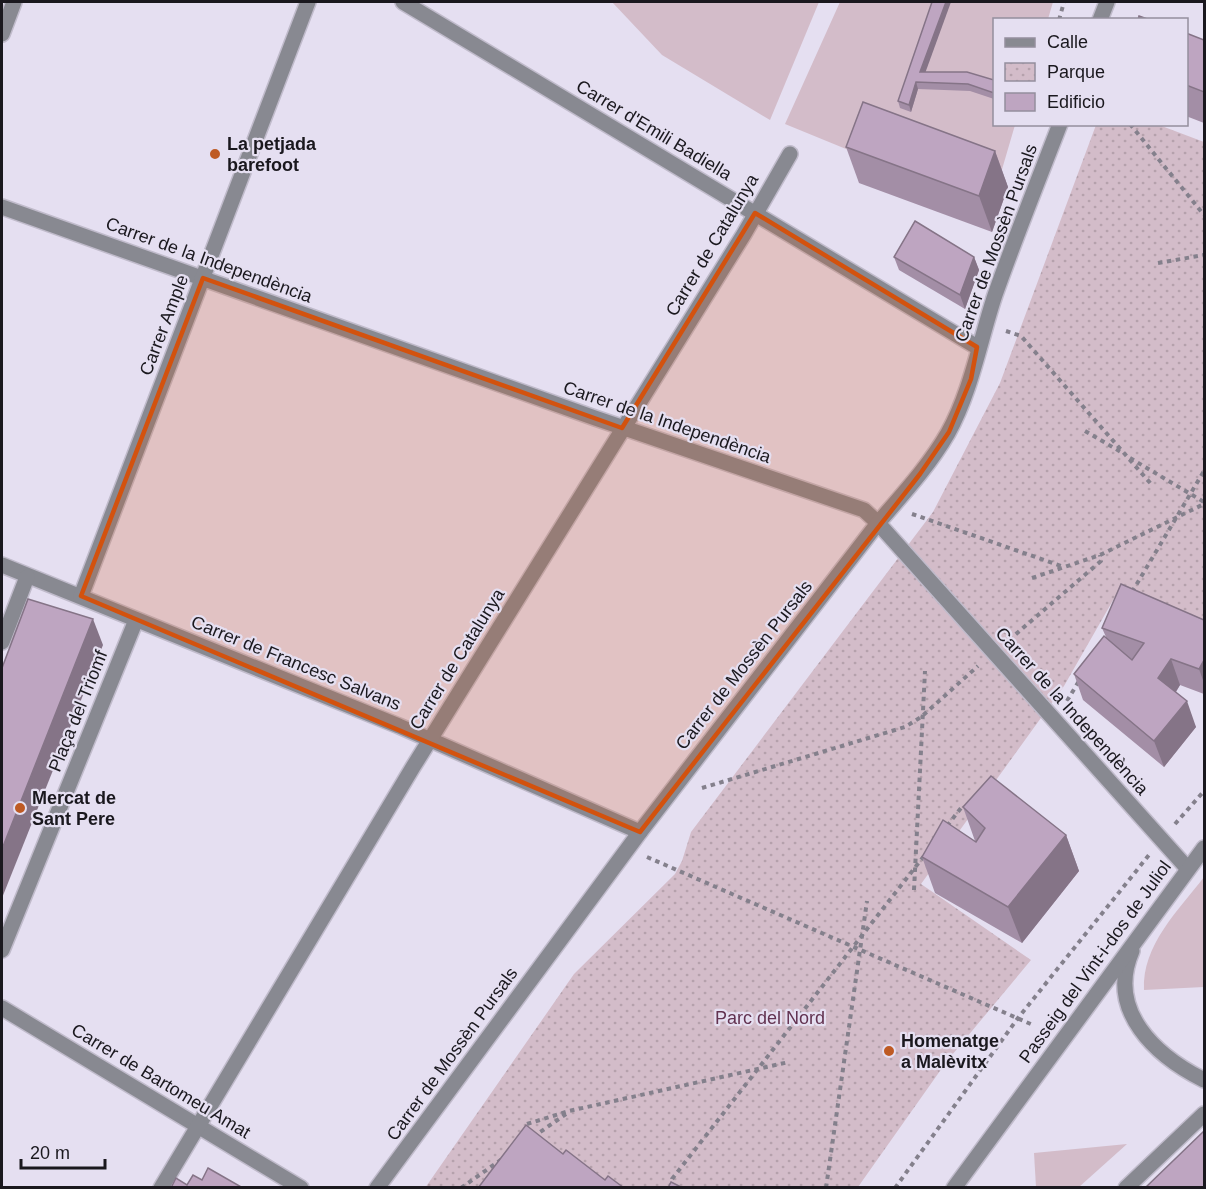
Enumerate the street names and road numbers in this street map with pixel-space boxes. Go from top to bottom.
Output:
street label: Carrer d'Emili Badiella [573,76,736,185]
street label: Carrer de Mossèn Pursals [951,141,1041,345]
street label: Carrer de Catalunya [662,170,763,320]
street label: Carrer de la Independència [103,213,316,307]
street label: Carrer Ample [136,272,192,378]
street label: Carrer de la Independència [561,377,774,467]
street label: Carrer de Mossèn Pursals [672,576,816,754]
street label: Carrer de Catalunya [406,584,509,733]
street label: Carrer de Francesc Salvans [188,612,404,714]
street label: Carrer de la Independència [992,623,1153,799]
street label: Plaça del Triomf [45,647,112,775]
street label: Passeig del Vint-i-dos de Juliol [1015,857,1175,1067]
street label: Carrer de Mossèn Pursals [382,964,522,1144]
street label: Carrer de Bartomeu Amat [68,1020,254,1142]

